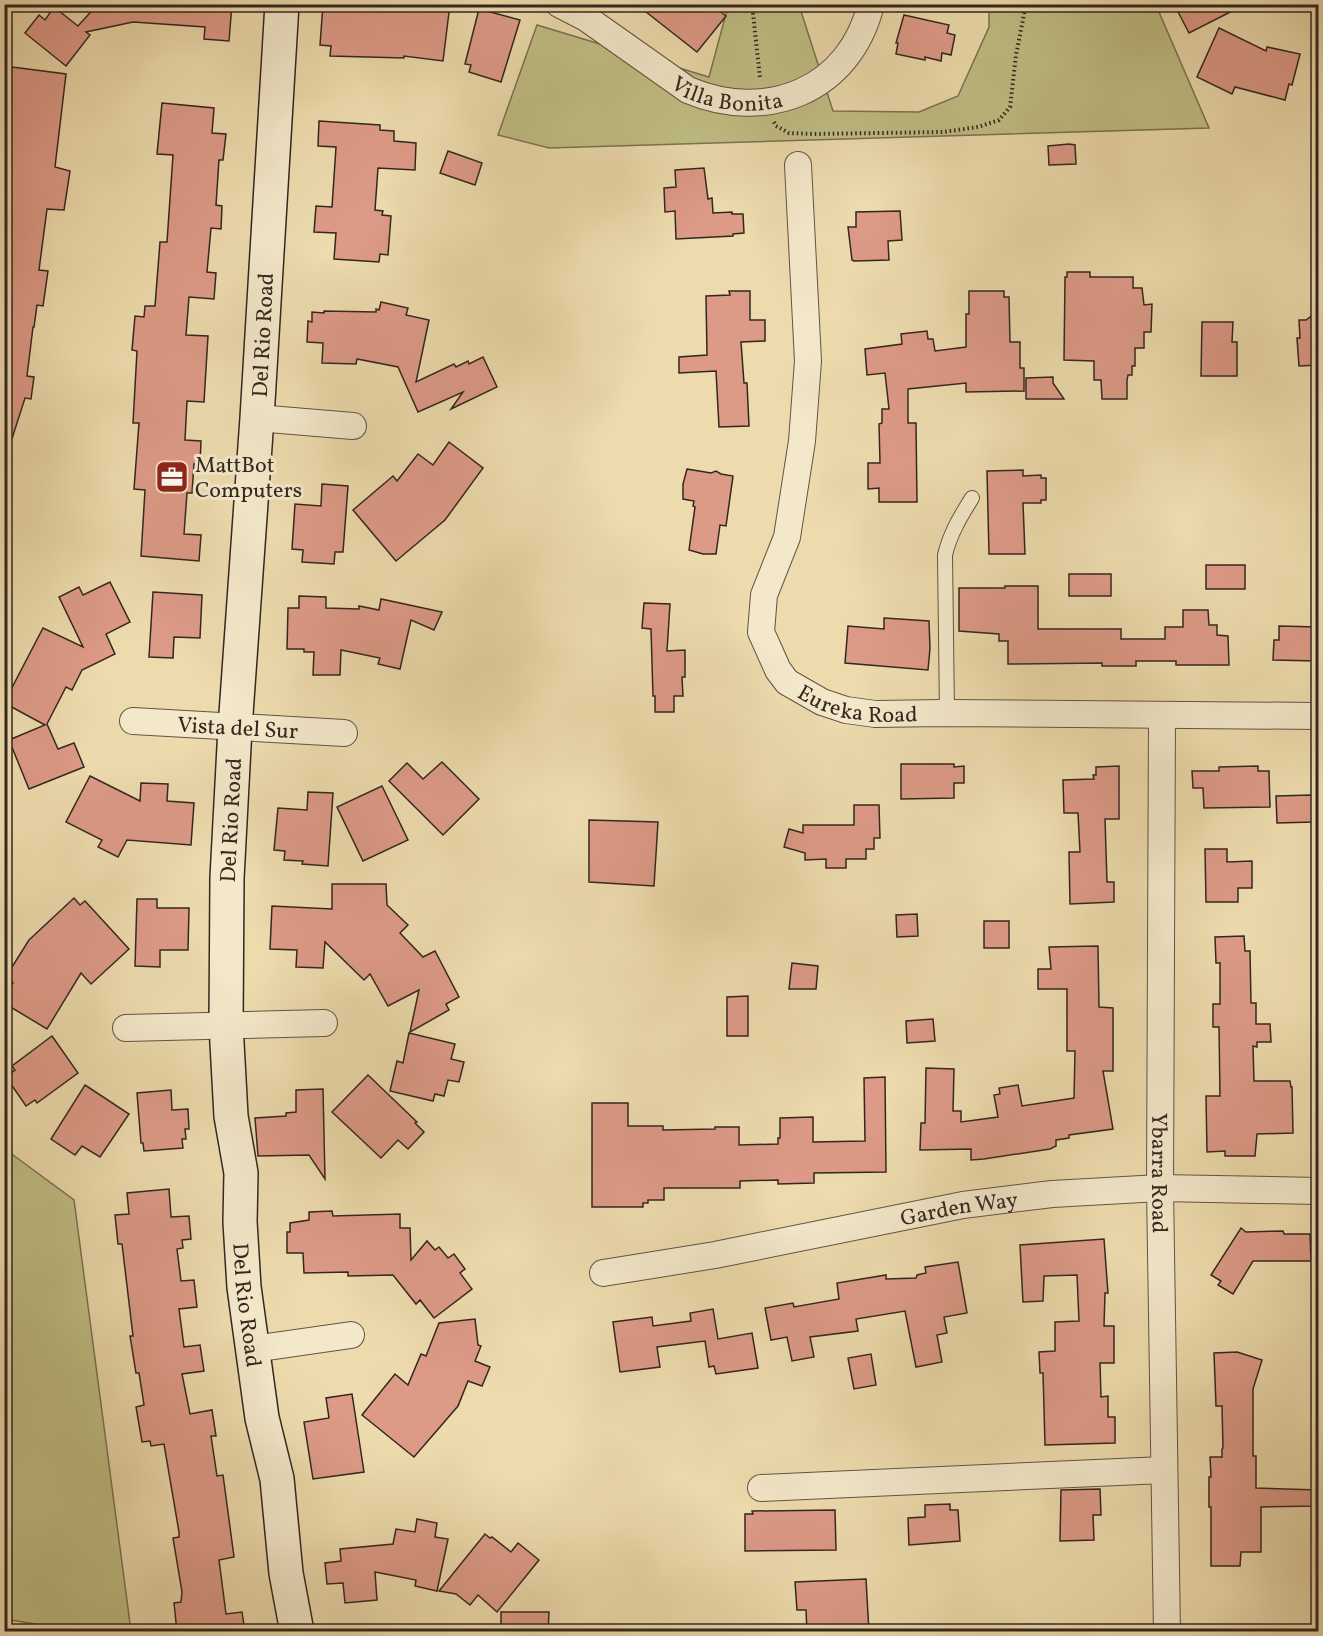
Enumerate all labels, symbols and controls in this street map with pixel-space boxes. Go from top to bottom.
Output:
street label: Villa Bonita [664,70,786,121]
street label: Del Rio Road [246,272,283,398]
place label: MattBot Computers [195,451,302,507]
office icon: MattBot Computers [154,459,190,495]
street label: Eureka Road [791,678,918,732]
street label: Vista del Sur [177,711,299,748]
street label: Del Rio Road [214,757,251,883]
street label: Ybarra Road [1142,1113,1174,1233]
street label: Garden Way [898,1185,1020,1235]
street label: Del Rio Road [223,1242,268,1369]

